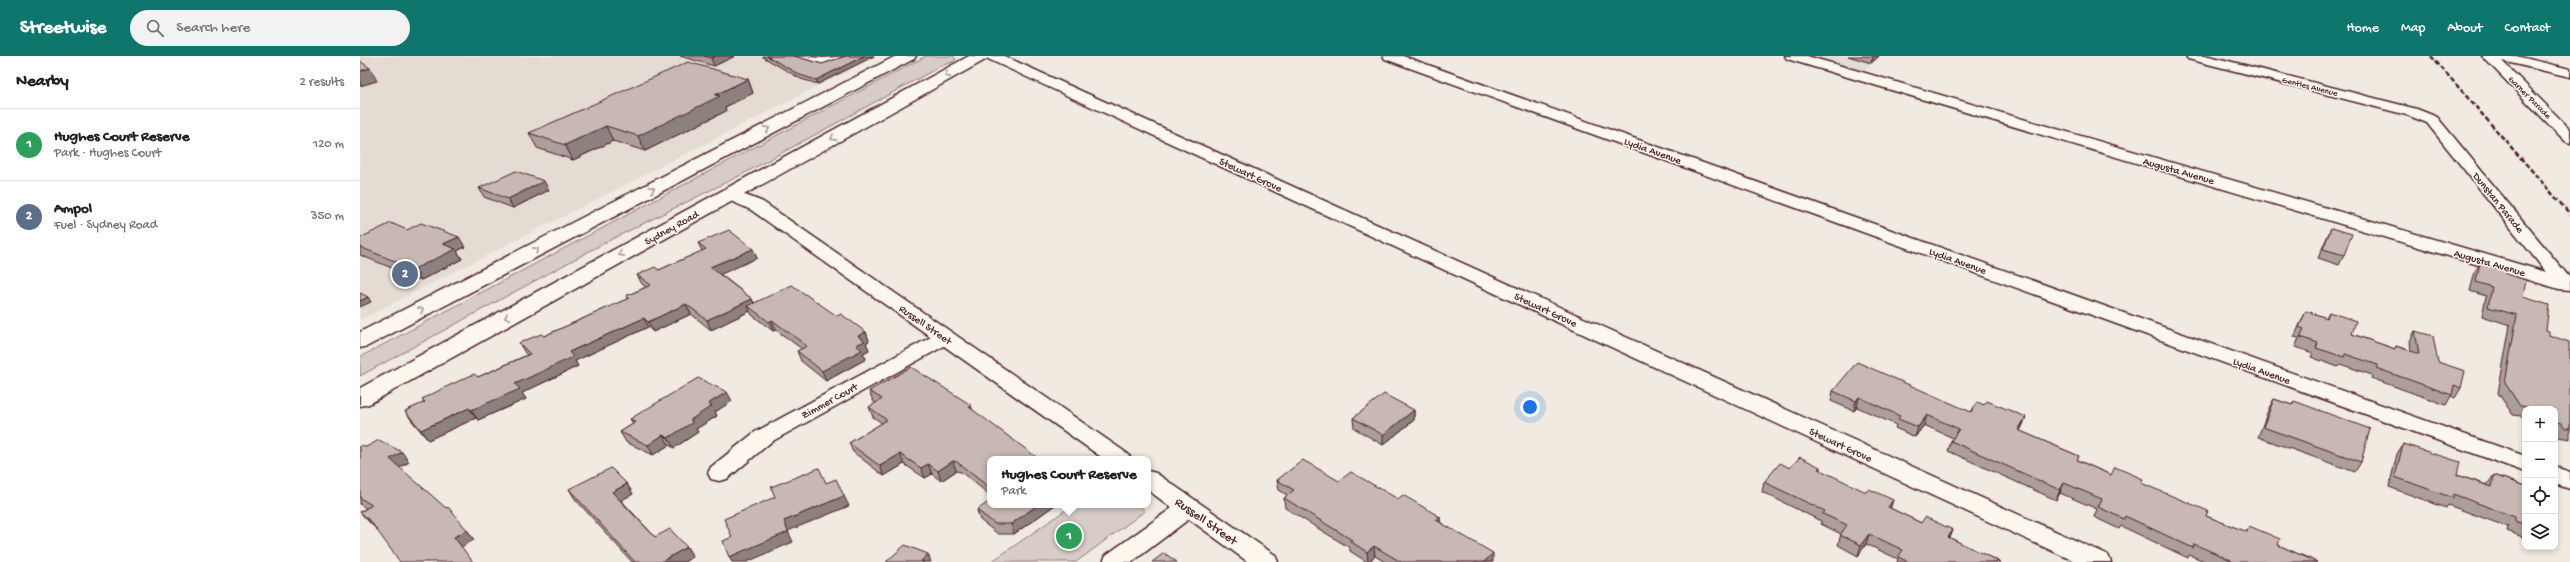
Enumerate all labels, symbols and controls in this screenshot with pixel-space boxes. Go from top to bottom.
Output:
search box [130,10,410,46]
text: Streetwise [20,17,106,40]
icon: search [144,17,166,39]
text: Search here [176,19,250,37]
text: Home [2347,20,2379,37]
text: Map [2401,20,2425,37]
text: About [2447,20,2483,37]
text: Contact [2505,20,2550,37]
one-way arrow [944,70,951,77]
text: Nearby [16,72,69,92]
street label: Garner Parade [2505,74,2553,122]
text: 2 results [299,75,344,90]
street label: Gentles Avenue [2280,75,2339,100]
one-way arrow [763,127,770,134]
text: Hughes Court Reserve [54,128,189,146]
one-way arrow [830,133,837,140]
street label: Lydia Avenue [1622,136,1683,168]
text: 1 [26,137,32,152]
text: 120 m [313,137,344,152]
text: Park · Hughes Court [54,146,161,161]
street label: Stewart Grove [1217,156,1284,196]
street label: Augusta Avenue [2142,156,2216,188]
street label: Dunstan Parade [2469,170,2526,236]
one-way arrow [647,187,655,194]
text: Ampol [54,200,92,218]
street label: Sydney Road [643,208,702,249]
text: 2 [26,209,32,224]
text: 350 m [311,209,344,224]
text: Fuel · Sydney Road [54,218,157,233]
street label: Lydia Avenue [1927,246,1988,278]
one-way arrow [532,247,539,254]
street label: Augusta Avenue [2453,248,2527,280]
one-way arrow [618,250,625,257]
pin: 2 [392,259,418,289]
street label: Stewart Grove [1512,291,1579,331]
street label: Russell Street [896,303,955,349]
one-way arrow [417,307,424,314]
one-way arrow [504,312,511,320]
street label: Lydia Avenue [2231,356,2292,388]
street label: Zimmer Court [800,381,862,422]
your location [1520,397,1540,417]
map controls [2522,406,2558,550]
button: + [2522,406,2558,442]
street label: Stewart Grove [1807,426,1874,466]
button: − [2522,442,2558,478]
popup [987,456,1151,508]
text: Hughes Court Reserve [1001,466,1137,484]
button: locate [2522,478,2558,514]
text: Park [1001,484,1026,499]
street label: Russell Street [1171,495,1241,550]
button: layers [2522,514,2558,550]
pin: 1 [1056,521,1082,551]

